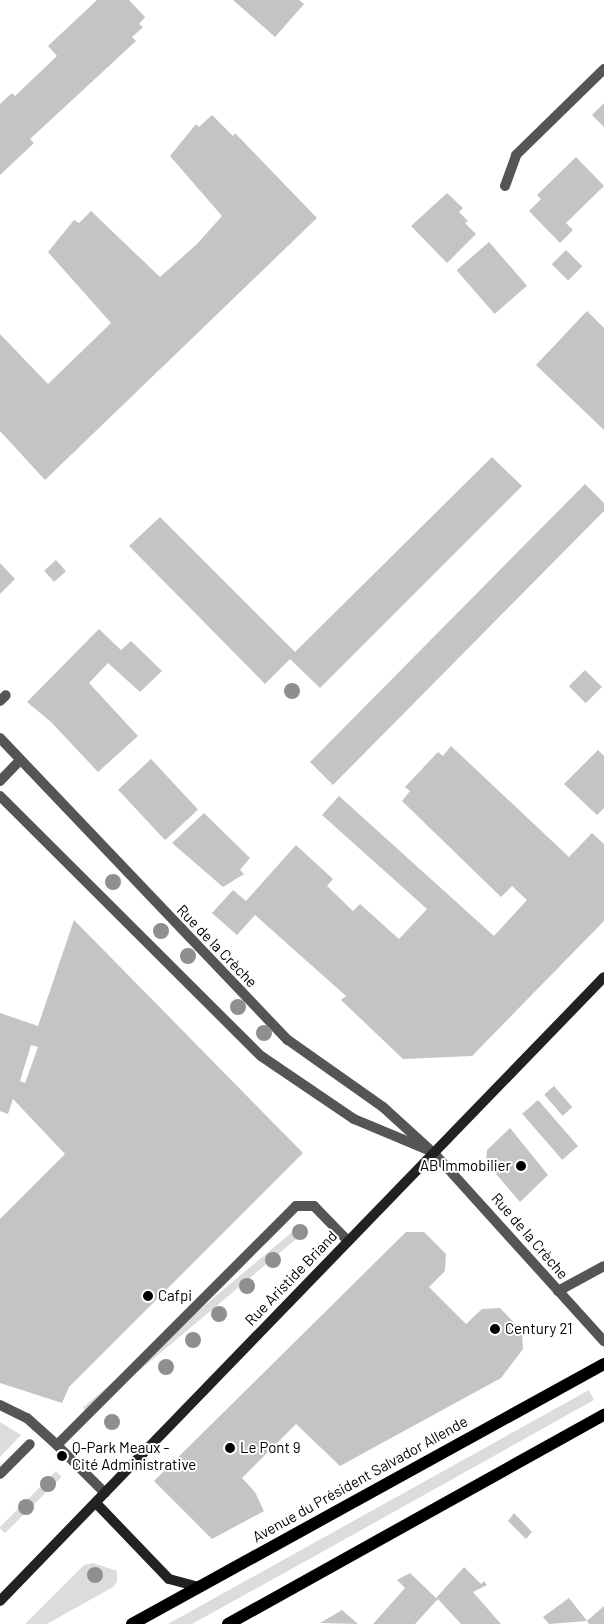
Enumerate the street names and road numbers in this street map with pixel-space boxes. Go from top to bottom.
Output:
street label: Rue de la Crèche [173,901,261,991]
street label: Rue de la Crèche [488,1189,572,1283]
street label: Rue Aristide Briand [241,1227,341,1329]
street label: Avenue du Président Salvador Allende [249,1412,471,1546]

